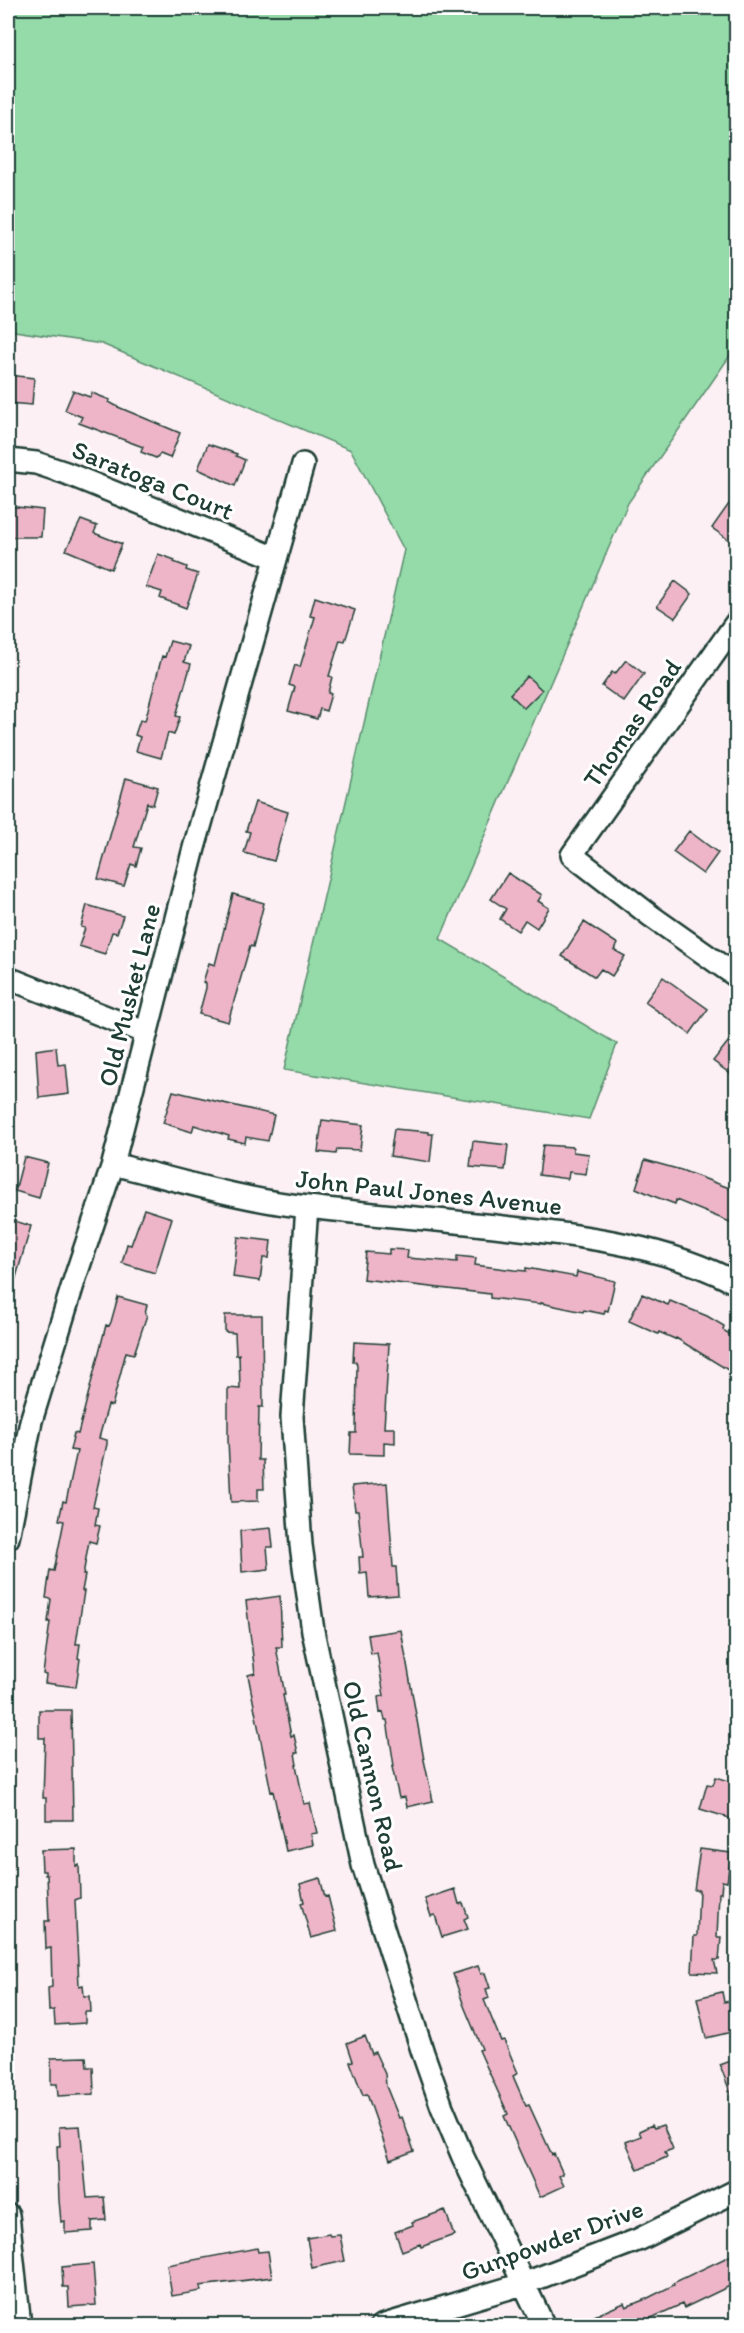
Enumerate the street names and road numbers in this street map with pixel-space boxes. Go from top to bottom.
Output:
street label: Saratoga Court [68,433,239,527]
street label: Thomas Road [576,652,688,794]
street label: Old Musket Lane [91,900,167,1090]
street label: John Paul Jones Avenue [294,1162,564,1222]
street label: Old Cannon Road [335,1677,411,1875]
street label: Gunpowder Drive [456,2192,648,2288]

